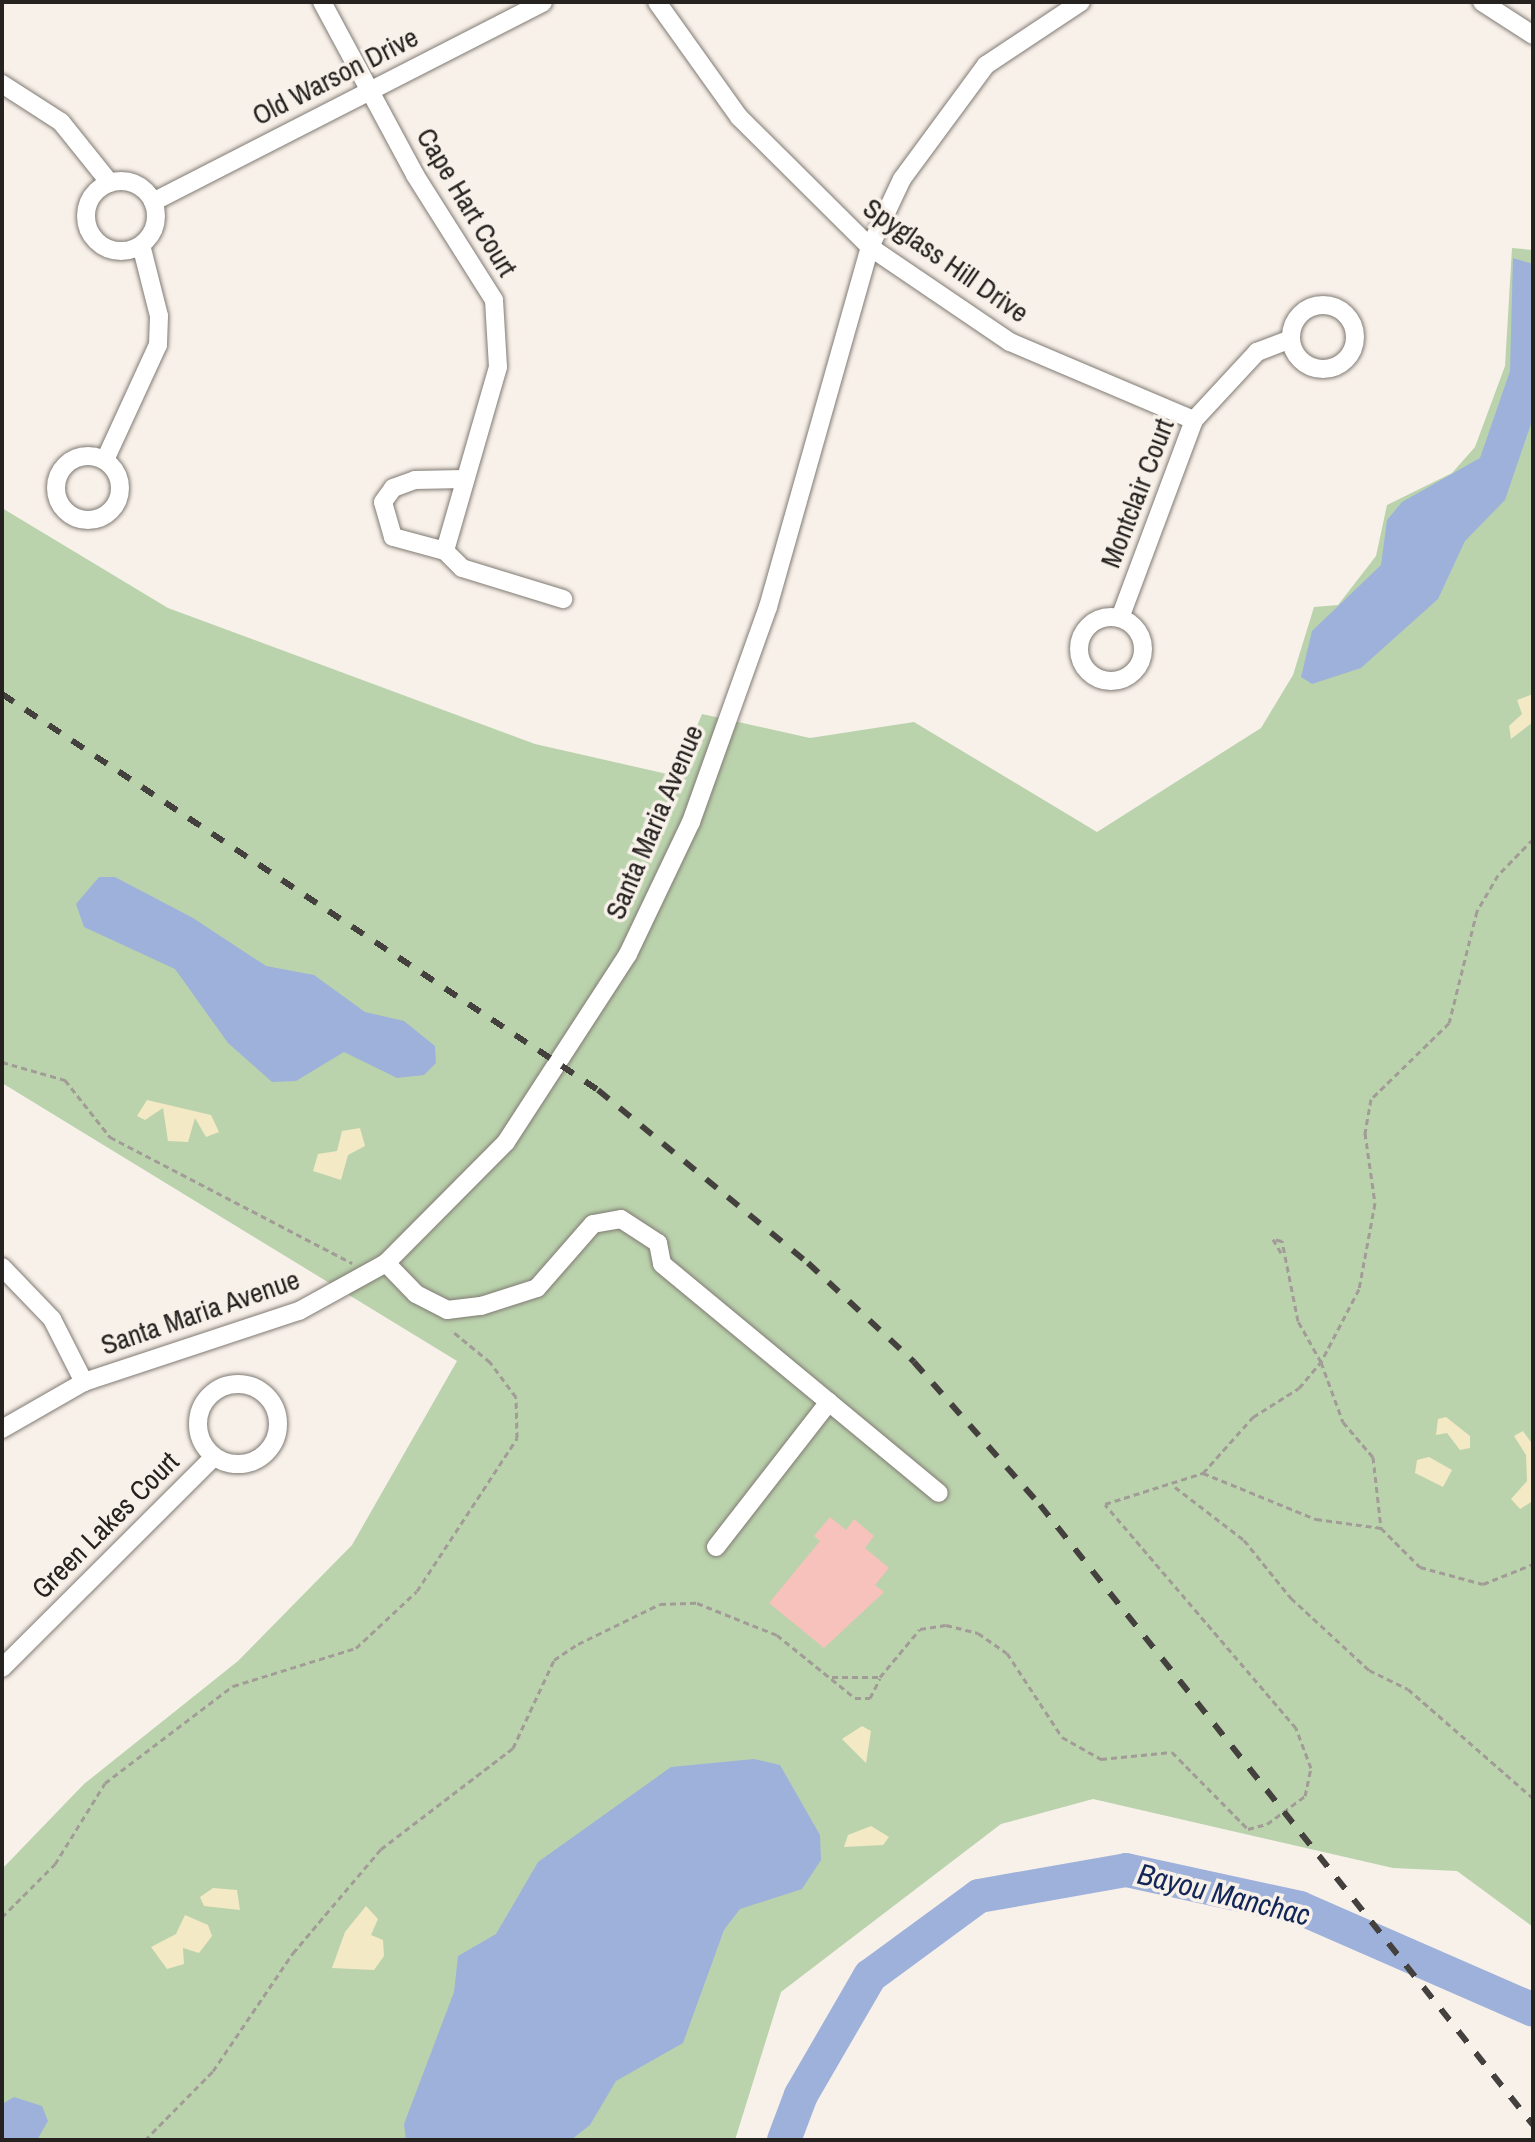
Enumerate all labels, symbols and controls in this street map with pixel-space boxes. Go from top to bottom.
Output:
street label: Old Warson Drive [246,20,424,132]
street label: Cape Hart Court [410,122,524,282]
street label: Spyglass Hill Drive [857,191,1035,329]
street label: Montclair Court [1093,414,1181,572]
street label: Santa Maria Avenue [598,719,710,925]
street label: Santa Maria Avenue [96,1262,304,1362]
street label: Green Lakes Court [25,1445,185,1605]
water label: Bayou Manchac [1134,1855,1314,1933]

